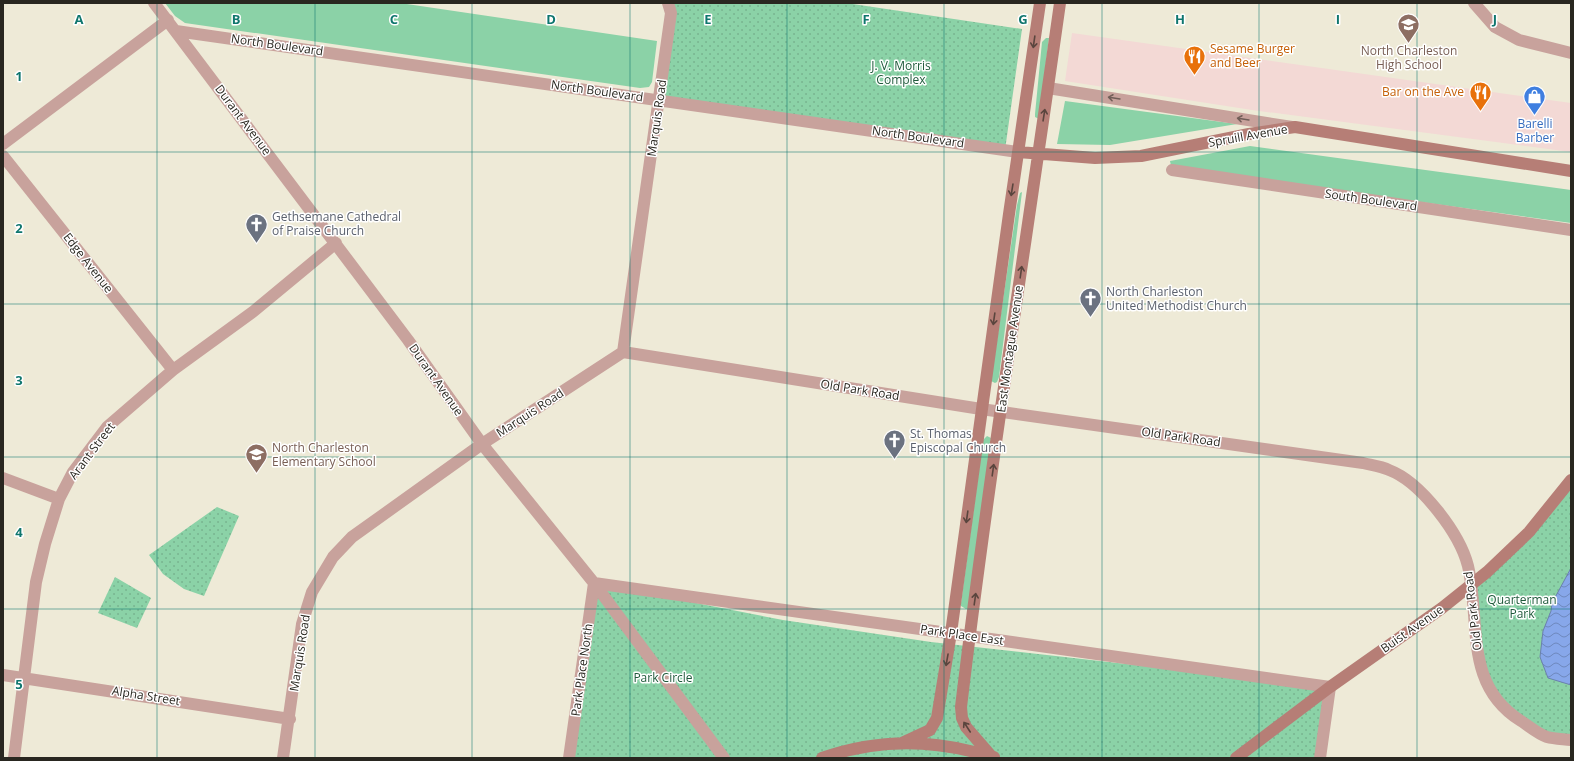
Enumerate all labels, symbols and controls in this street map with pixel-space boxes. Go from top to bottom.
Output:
text: A [75,10,84,28]
text: B [232,10,241,28]
text: C [390,10,398,28]
text: D [546,10,556,28]
text: E [704,10,712,28]
text: F [862,10,870,28]
text: G [1018,10,1028,28]
text: H [1175,10,1185,28]
text: I [1336,10,1340,28]
text: J [1492,10,1497,28]
school or university icon: North Charleston High School [1396,11,1422,44]
street label: North Boulevard [230,30,324,59]
one-way arrow [1030,35,1038,48]
place label: Sesame Burger and Beer [1210,40,1295,71]
place label: North Charleston High School [1361,42,1457,73]
restaurant icon: Sesame Burger and Beer [1181,43,1207,76]
park label: J. V. Morris Complex [870,57,931,88]
text: 1 [15,67,23,85]
street label: North Boulevard [550,76,644,105]
street label: Marquis Road [643,78,670,158]
restaurant icon: Bar on the Ave [1467,79,1493,112]
street label: Durant Avenue [211,81,276,159]
place label: Bar on the Ave [1382,83,1464,100]
shop icon: Barelli Barber [1522,84,1548,117]
one-way arrow [1108,94,1121,102]
one-way arrow [1040,109,1048,122]
one-way arrow [1237,115,1250,123]
place label: Barelli Barber [1516,115,1554,146]
street label: Spruill Avenue [1207,120,1289,151]
street label: North Boulevard [871,122,965,151]
one-way arrow [1008,183,1016,196]
street label: South Boulevard [1324,185,1418,214]
place label: Gethsemane Cathedral of Praise Church [272,208,401,239]
church icon: Gethsemane Cathedral of Praise Church [243,211,269,244]
text: 2 [15,219,23,237]
street label: Edge Avenue [59,229,117,297]
one-way arrow [1017,266,1025,279]
place label: North Charleston United Methodist Church [1106,283,1247,314]
street label: East Montague Avenue [992,284,1027,414]
church icon: North Charleston United Methodist Church [1077,286,1103,319]
one-way arrow [990,312,998,325]
street label: Durant Avenue [405,340,468,419]
text: 3 [15,371,23,389]
street label: Old Park Road [819,375,901,404]
street label: Marquis Road [493,384,567,441]
street label: Arant Street [65,419,119,483]
street label: Old Park Road [1140,423,1222,450]
place label: St. Thomas Episcopal Church [910,425,1006,456]
church icon: St. Thomas Episcopal Church [881,428,907,461]
place label: North Charleston Elementary School [272,439,376,470]
school or university icon: North Charleston Elementary School [243,442,269,475]
one-way arrow [989,464,997,477]
one-way arrow [963,510,971,523]
text: 4 [15,523,23,541]
street label: Old Park Road [1459,570,1486,652]
park label: Quarterman Park [1487,591,1557,622]
one-way arrow [971,593,979,606]
street label: Buist Avenue [1377,601,1447,656]
street label: Marquis Road [285,613,314,693]
street label: Park Place East [919,620,1005,649]
street label: Park Place North [567,622,596,717]
one-way arrow [942,653,950,666]
park label: Park Circle [633,669,693,686]
text: 5 [15,675,23,693]
street label: Alpha Street [111,682,181,709]
one-way arrow [963,721,971,732]

